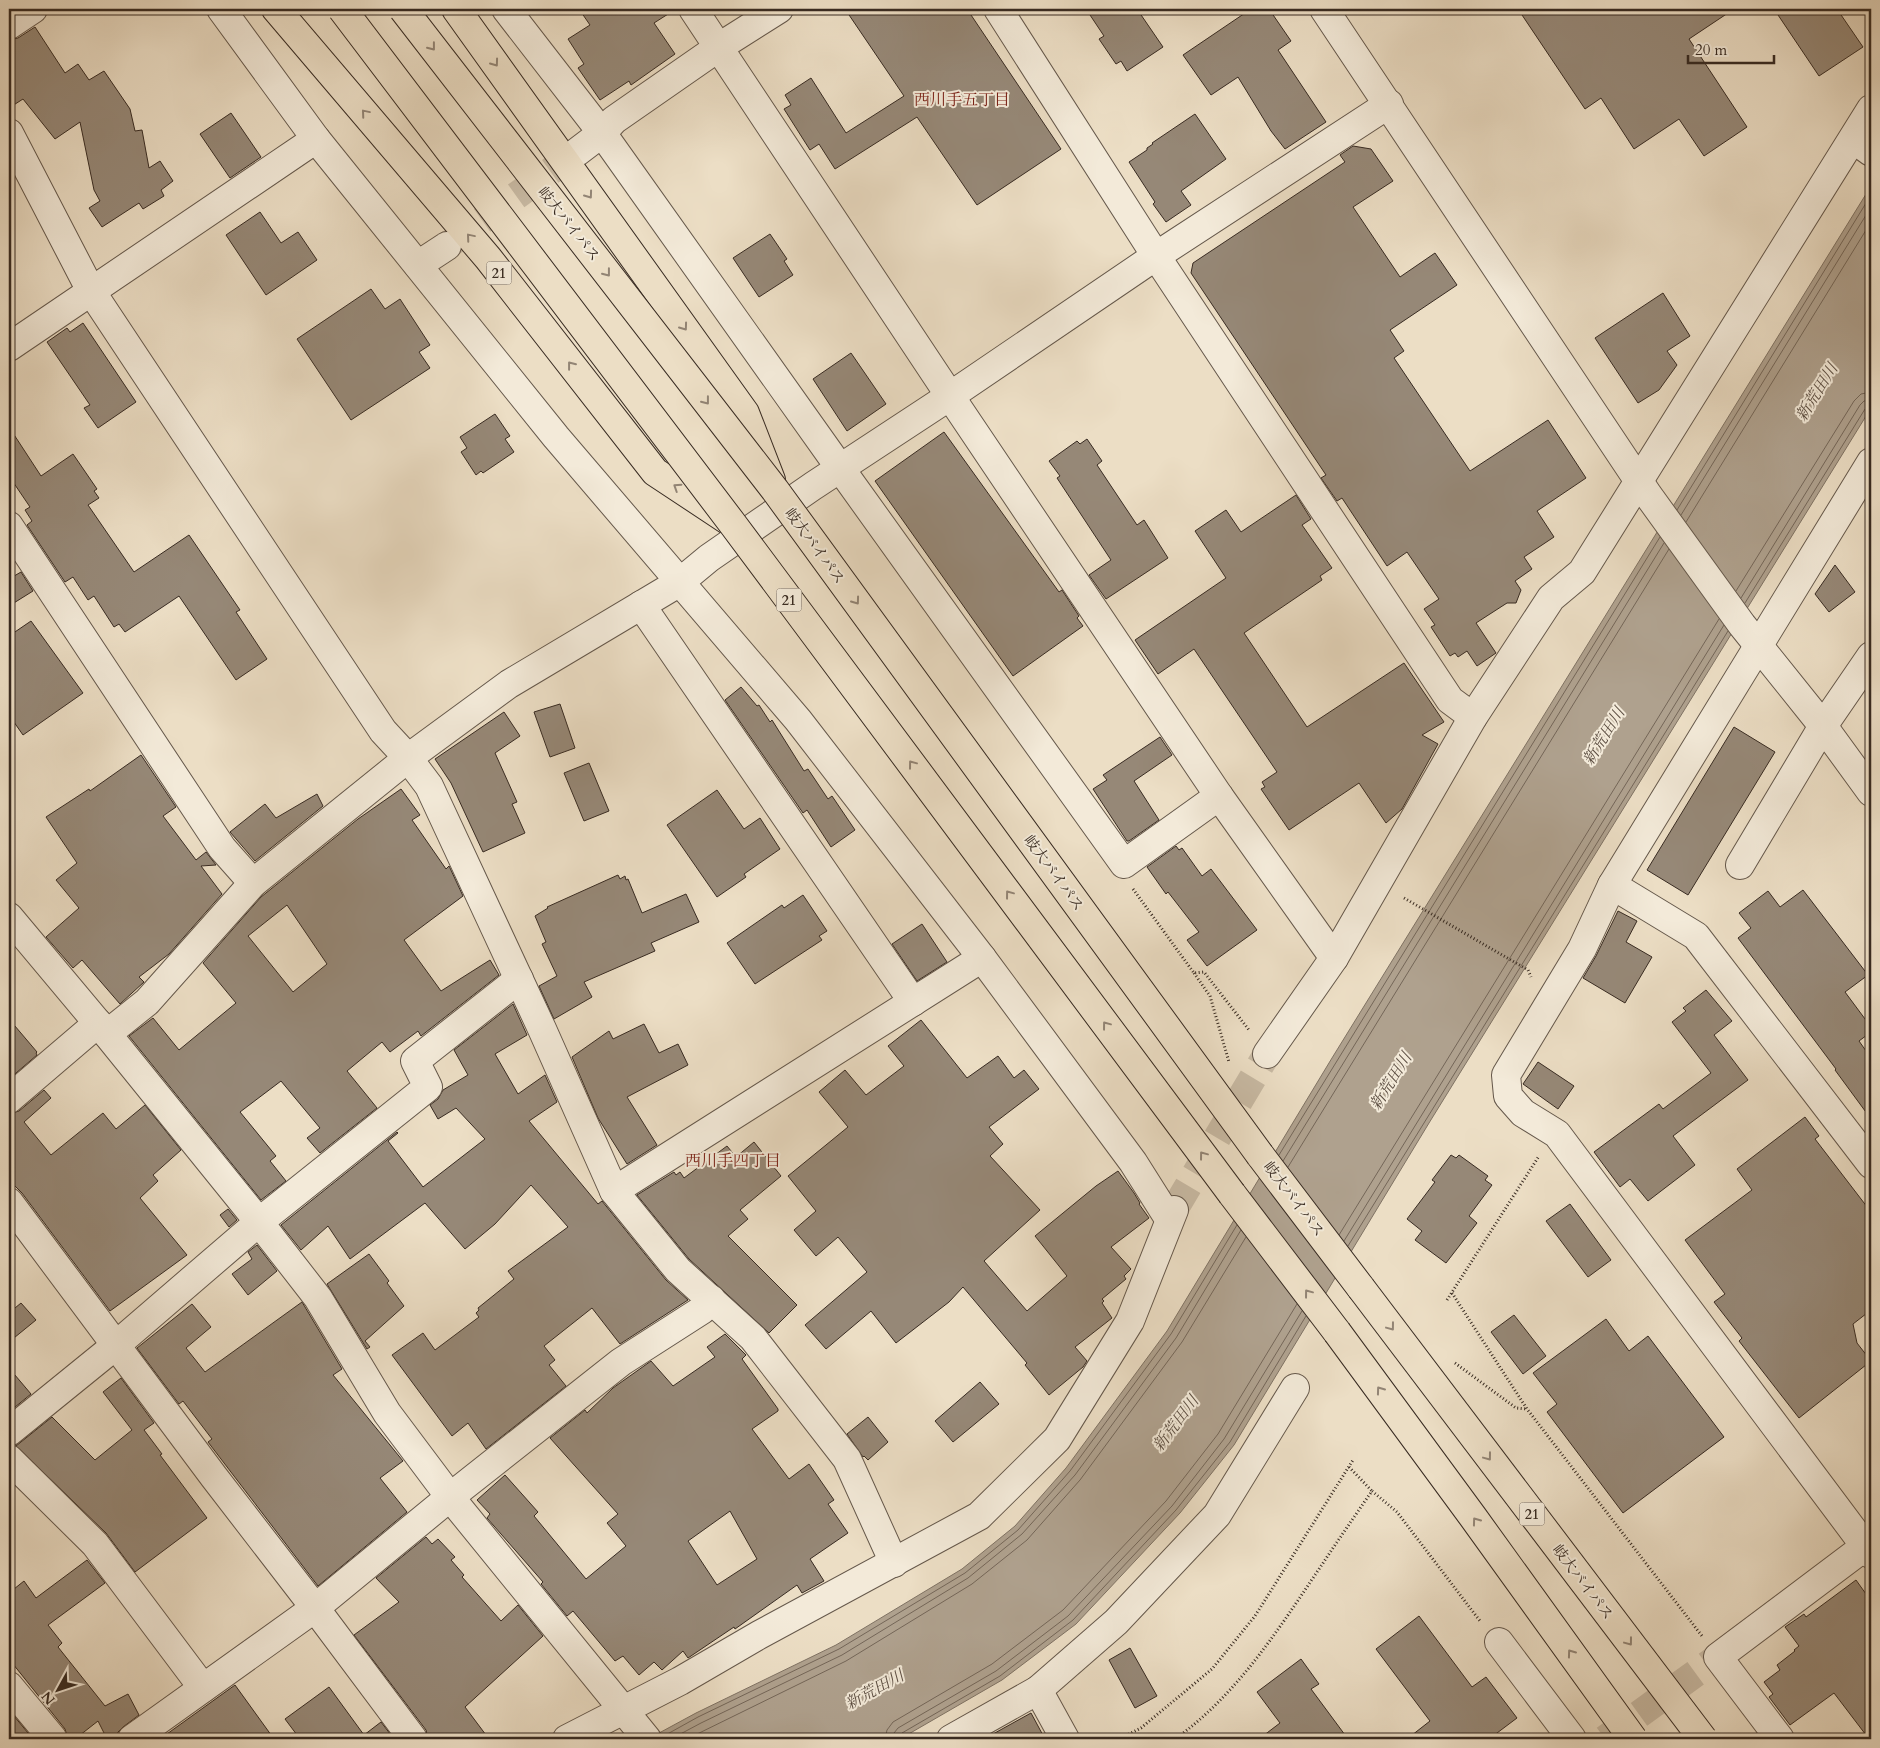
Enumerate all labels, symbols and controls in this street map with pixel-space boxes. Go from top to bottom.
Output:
scale bar [1688,32,1774,64]
text: 20 m [1695,40,1727,60]
one-way arrow [427,41,435,50]
one-way arrow [489,57,498,67]
district label: 西川手五丁目 [914,89,1010,111]
one-way arrow [362,110,371,119]
street label: 岐大バイパス [534,182,604,266]
one-way arrow [583,189,592,199]
one-way arrow [467,234,476,243]
road number: 21 [486,262,512,284]
one-way arrow [601,267,610,277]
one-way arrow [678,321,687,331]
water label: 新荒田川 [1791,358,1844,426]
one-way arrow [568,361,577,371]
one-way arrow [701,395,709,404]
one-way arrow [673,483,682,493]
street label: 岐大バイパス [781,504,849,588]
road number: 21 [776,588,802,612]
one-way arrow [850,595,859,605]
water label: 新荒田川 [1578,702,1631,770]
one-way arrow [909,760,918,770]
street label: 岐大バイパス [1020,831,1088,915]
one-way arrow [1006,890,1015,900]
one-way arrow [1103,1021,1112,1031]
water label: 新荒田川 [1365,1047,1418,1115]
district label: 西川手四丁目 [685,1150,781,1172]
one-way arrow [1200,1151,1209,1161]
street label: 岐大バイパス [1259,1157,1329,1241]
one-way arrow [1305,1290,1313,1299]
one-way arrow [1385,1321,1393,1330]
one-way arrow [1377,1387,1385,1396]
water label: 新荒田川 [1148,1390,1205,1456]
one-way arrow [1483,1451,1491,1460]
road number: 21 [1520,1502,1544,1526]
one-way arrow [1473,1517,1482,1527]
street label: 岐大バイパス [1548,1540,1618,1624]
one-way arrow [1623,1636,1632,1646]
one-way arrow [1568,1649,1577,1659]
water label: 新荒田川 [841,1664,910,1715]
north arrow [32,1666,82,1716]
text: N [37,1687,60,1709]

